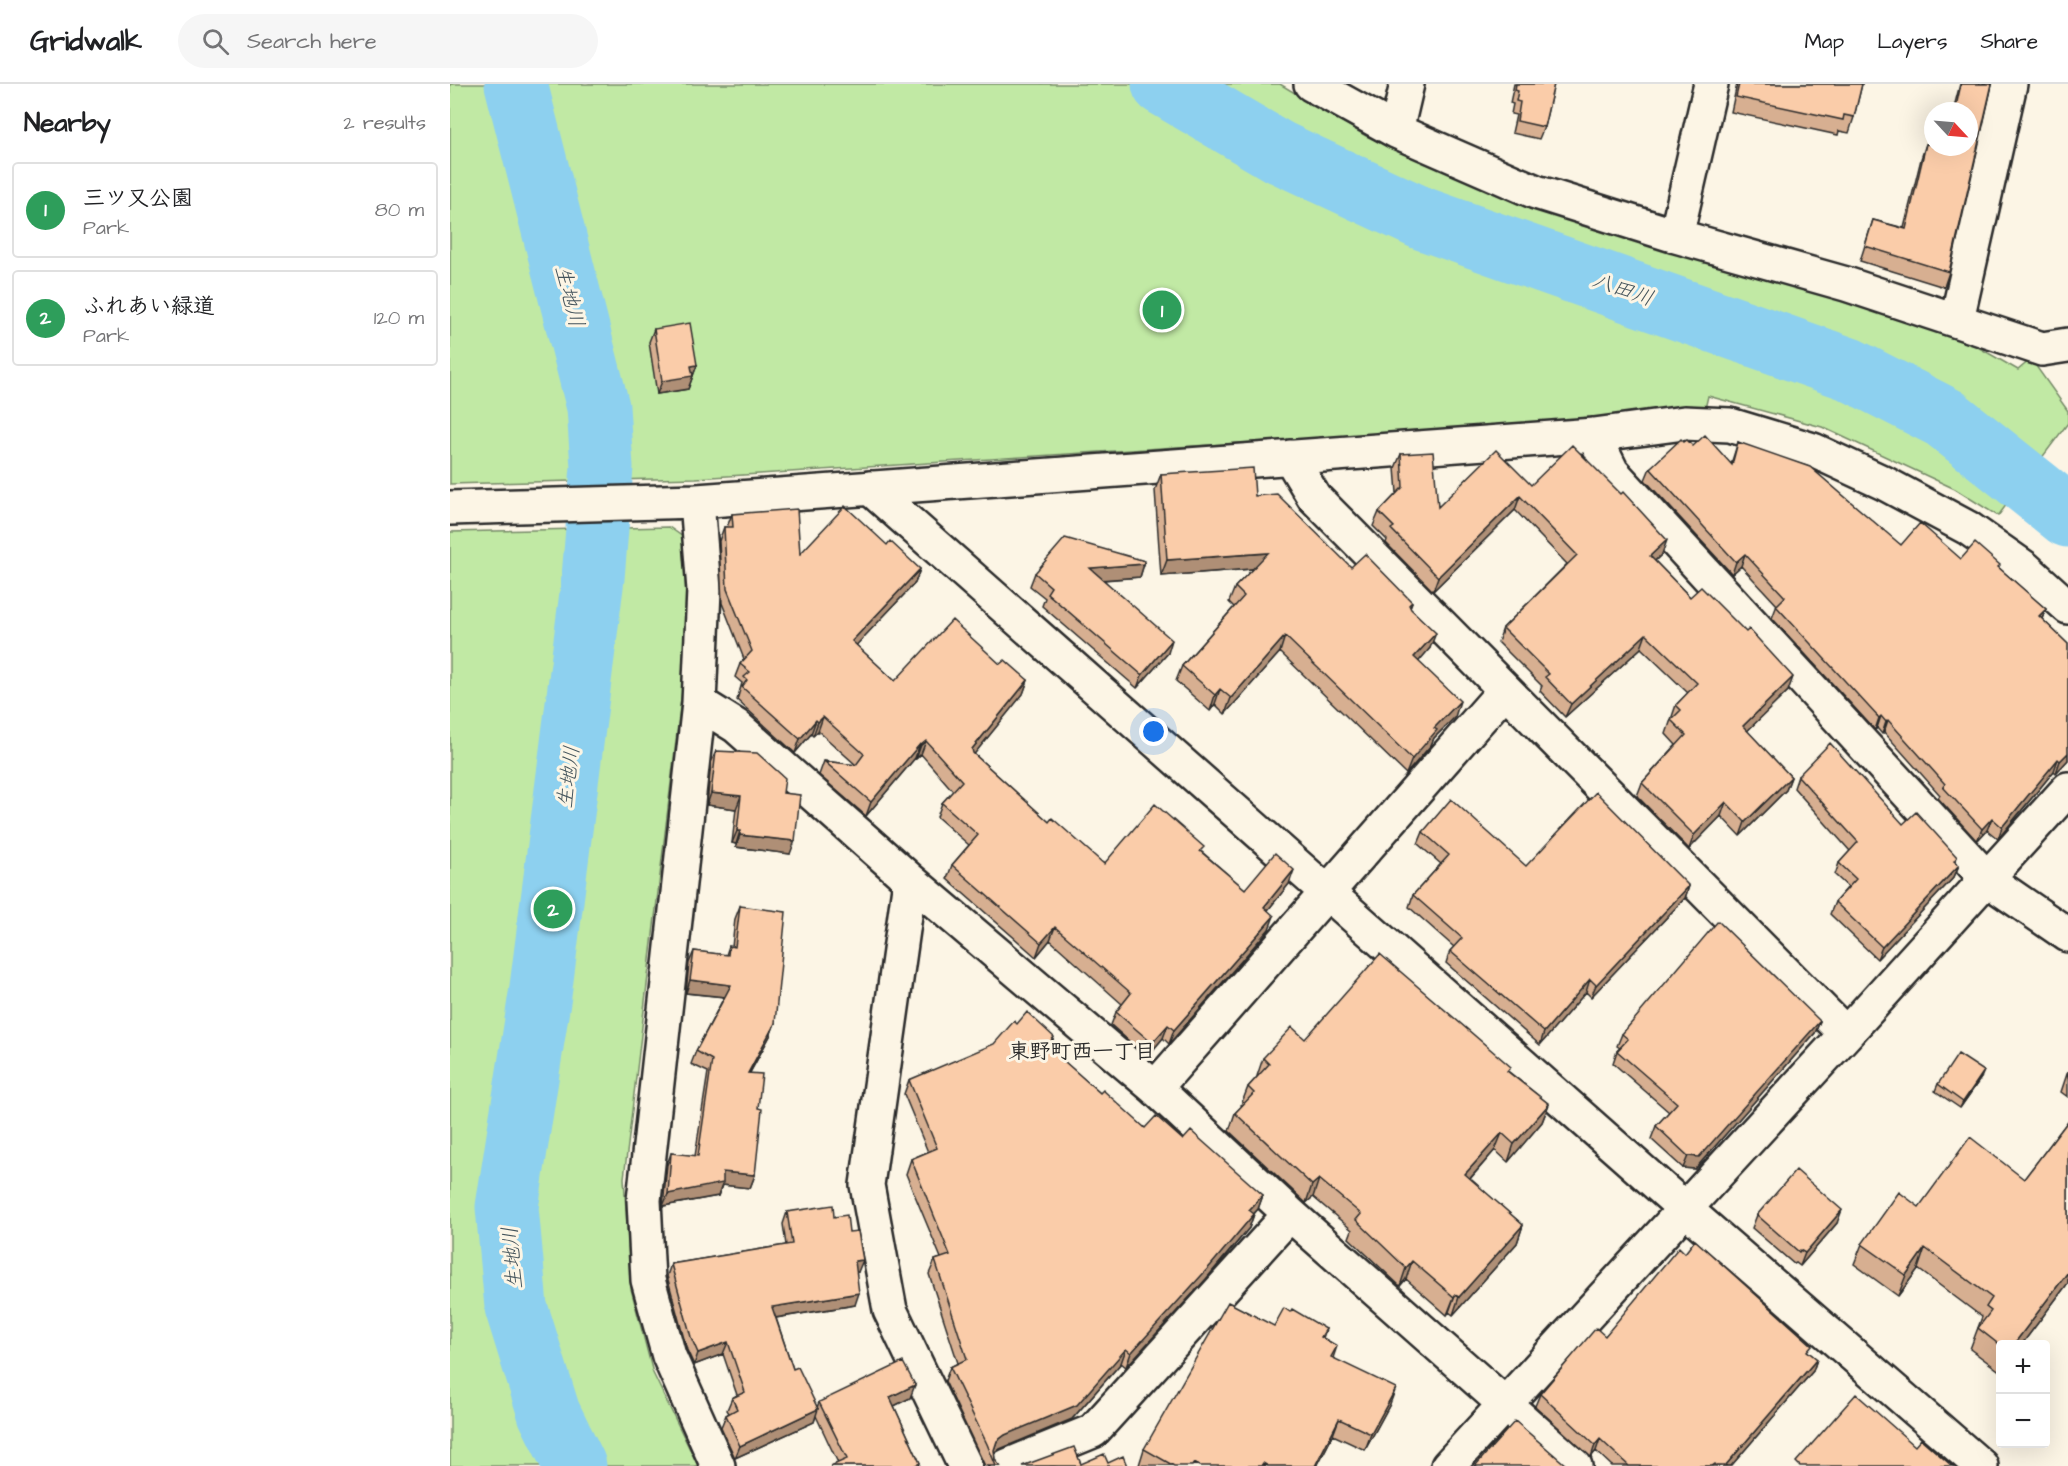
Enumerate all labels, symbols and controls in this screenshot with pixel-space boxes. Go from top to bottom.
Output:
search box [178,14,598,68]
text: Gridwalk [30,22,142,61]
icon: search [199,25,232,58]
text: Search here [247,26,377,57]
text: Map [1804,27,1844,56]
text: Layers [1877,27,1947,56]
text: Share [1980,27,2038,56]
north arrow [1924,102,1978,156]
text: Nearby [24,105,111,141]
text: 2 results [343,109,426,137]
text: 三ツ又公園 [83,183,193,214]
text: 1 [44,196,47,224]
text: 80 m [375,196,424,224]
text: Park [83,214,129,242]
water label: 生地川 [548,262,591,330]
water label: 八田川 [1588,266,1657,313]
pin: 1 [1142,288,1182,332]
text: ふれあい緑道 [83,291,215,322]
text: 2 [40,304,51,332]
text: 120 m [374,304,424,332]
text: Park [83,322,129,350]
your location [1139,717,1168,746]
water label: 生地川 [550,744,587,810]
pin: 2 [534,886,572,932]
district label: 東野町西一丁目 [1009,1037,1156,1066]
water label: 生地川 [495,1225,530,1291]
map controls [1996,1340,2050,1448]
button: + [1996,1340,2050,1394]
button: − [1996,1394,2050,1448]

